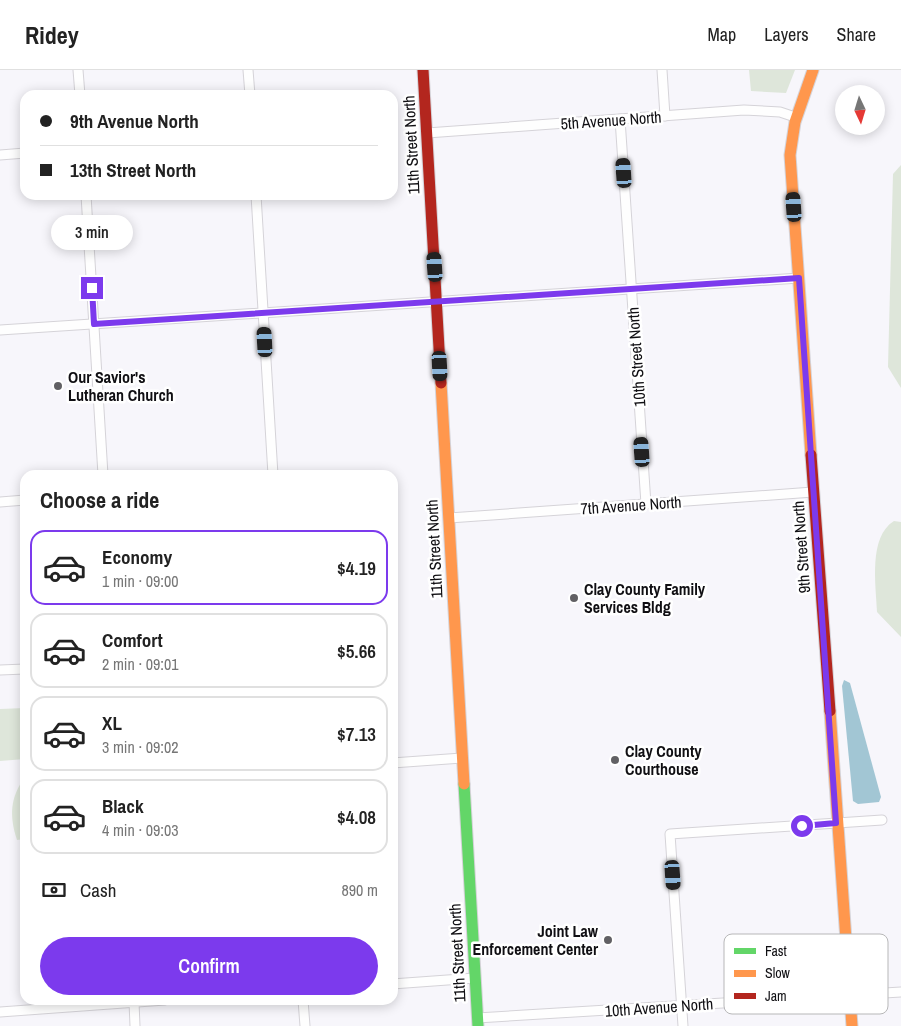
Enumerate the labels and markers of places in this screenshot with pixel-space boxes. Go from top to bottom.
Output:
place label: Our Savior's Lutheran Church [68,366,174,406]
marker: Our Savior's Lutheran Church [52,380,64,392]
place label: Clay County Family Services Bldg [584,578,706,618]
marker: Clay County Family Services Bldg [568,592,580,604]
place label: Clay County Courthouse [625,740,702,780]
marker: Clay County Courthouse [609,754,621,766]
place label: Joint Law Enforcement Center [473,920,599,960]
marker: Joint Law Enforcement Center [602,934,614,946]

